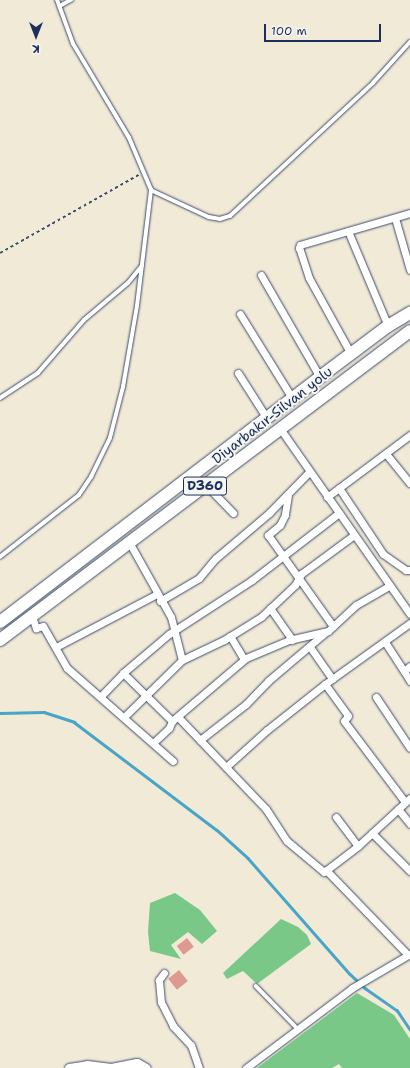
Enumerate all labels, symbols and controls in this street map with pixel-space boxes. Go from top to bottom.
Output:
north arrow [16,16,56,56]
scale bar [266,16,383,42]
text: 100 m [271,23,307,39]
text: K [32,41,40,56]
street label: Diyarbakır-Silvan yolu [208,363,336,467]
road number: D360 [183,475,227,497]

